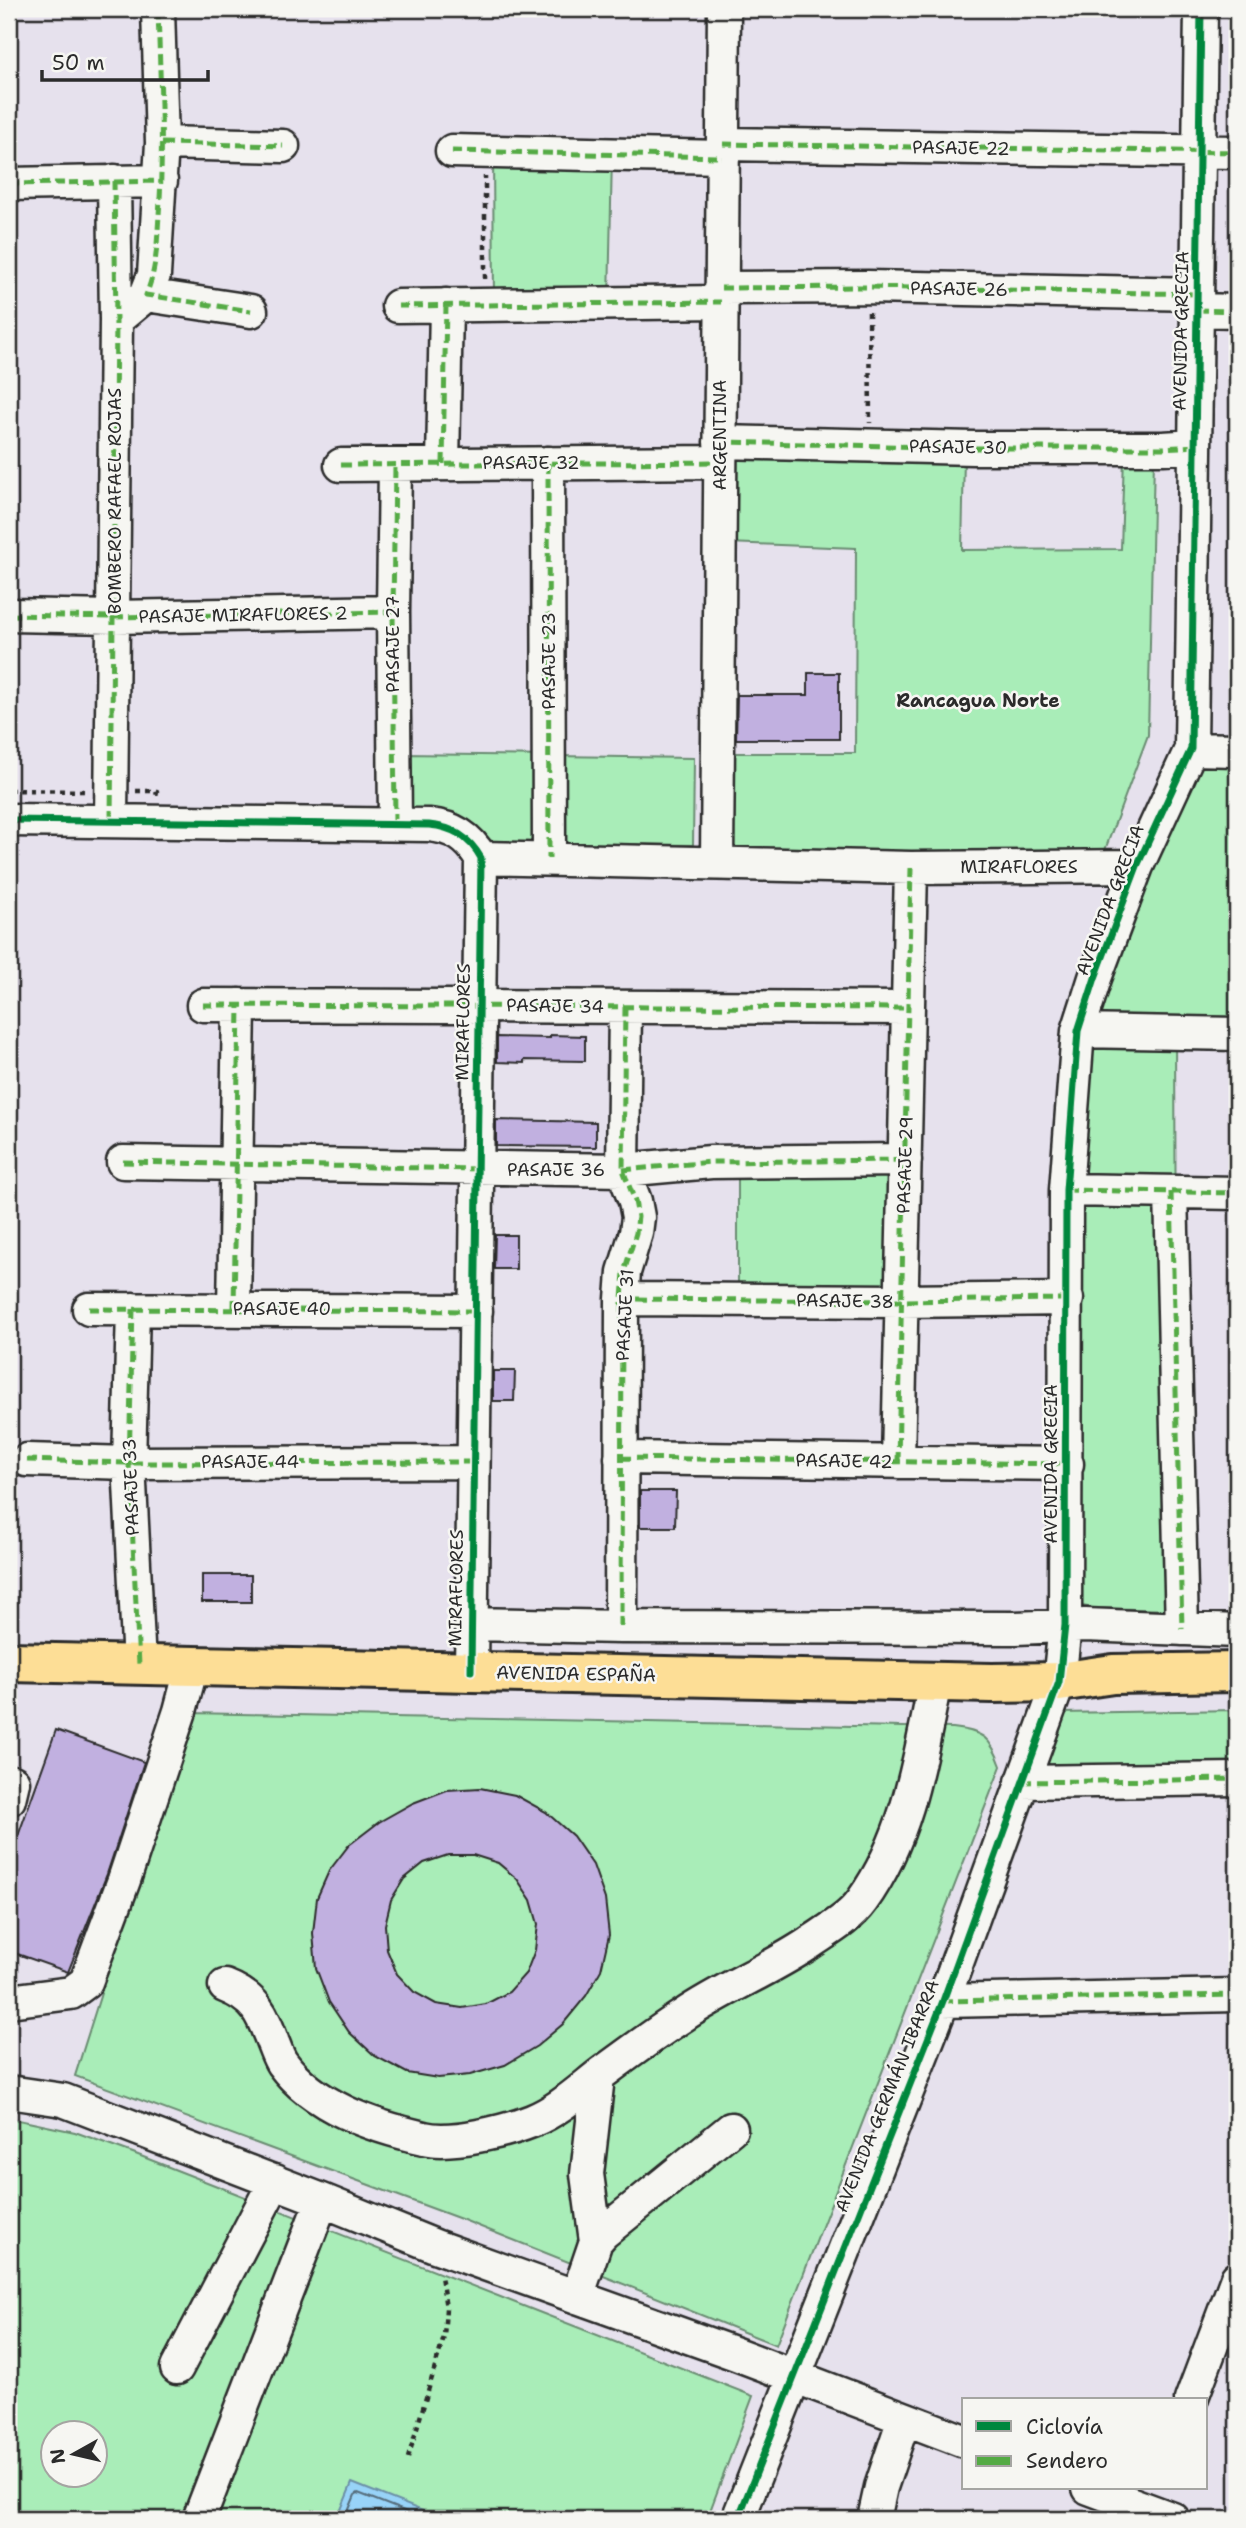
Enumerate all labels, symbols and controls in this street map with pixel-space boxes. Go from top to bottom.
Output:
scale bar [42,38,208,82]
text: 50 m [52,49,105,77]
street label: PASAJE 22 [912,135,1010,161]
street label: AVENIDA GRECIA [1168,251,1194,411]
street label: PASAJE 26 [910,276,1008,302]
street label: ARGENTINA [708,380,732,490]
street label: BOMBERO RAFAEL ROJAS [103,388,127,614]
street label: PASAJE 30 [909,434,1007,460]
street label: PASAJE 32 [482,451,580,475]
street label: PASAJE 27 [381,595,405,693]
street label: PASAJE MIRAFLORES 2 [138,601,348,629]
street label: PASAJE 23 [537,612,561,710]
district label: Rancagua Norte [896,688,1060,713]
street label: AVENIDA GRECIA [1070,821,1150,979]
street label: MIRAFLORES [960,855,1078,879]
street label: MIRAFLORES [450,963,476,1081]
street label: PASAJE 34 [506,993,604,1019]
street label: PASAJE 29 [891,1116,919,1214]
street label: PASAJE 36 [507,1158,605,1182]
street label: PASAJE 31 [611,1268,639,1362]
street label: PASAJE 38 [796,1288,894,1314]
street label: PASAJE 40 [233,1297,331,1321]
street label: AVENIDA GRECIA [1039,1384,1063,1544]
street label: PASAJE 33 [117,1438,145,1536]
street label: PASAJE 42 [795,1448,893,1474]
street label: PASAJE 44 [201,1450,299,1474]
street label: MIRAFLORES [443,1529,469,1647]
street label: AVENIDA ESPAÑA [496,1661,656,1687]
street label: AVENIDA GERMÁN IBARRA [829,1976,945,2216]
legend [962,2398,1208,2490]
text: Ciclovía [1026,2413,1103,2441]
north arrow [38,2420,108,2490]
text: N [44,2447,71,2465]
text: Sendero [1026,2447,1108,2475]

